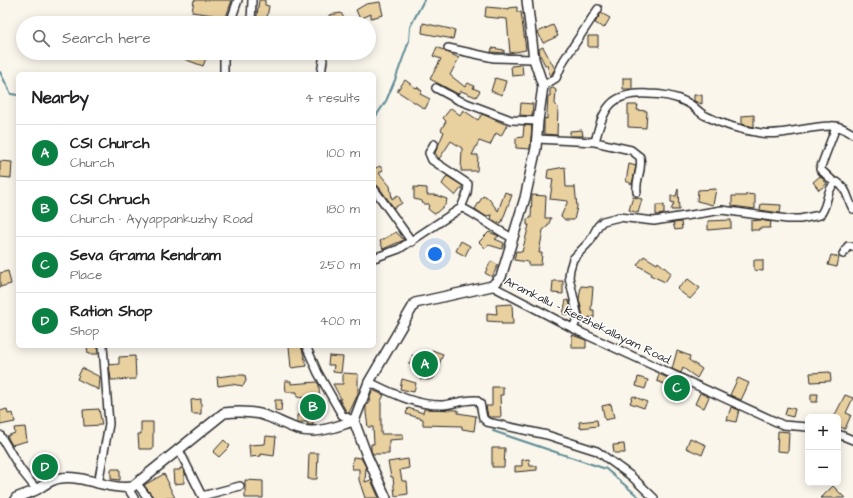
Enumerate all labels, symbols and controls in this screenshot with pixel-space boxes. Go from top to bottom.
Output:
search box [16,16,376,60]
icon: search [30,27,52,49]
text: Search here [62,28,151,49]
text: Nearby [32,86,89,110]
text: 4 results [305,89,360,107]
text: CSI Church [70,133,149,154]
text: A [41,144,49,162]
text: 100 m [327,144,360,162]
text: Church [70,154,114,172]
text: CSI Chruch [70,189,149,210]
text: B [40,200,50,218]
text: 180 m [326,200,360,218]
text: Church · Ayyappankuzhy Road [70,210,253,228]
your location [425,244,445,264]
text: Seva Grama Kendram [70,245,221,266]
text: C [40,256,50,274]
text: 250 m [320,256,360,274]
text: Place [70,266,102,284]
street label: Aramkallu - Keezhekallayam Road. [501,273,675,370]
text: Ration Shop [70,301,152,322]
text: D [41,312,49,330]
text: 400 m [319,312,360,330]
text: Shop [70,322,99,340]
pin: A [412,349,438,379]
pin: C [664,373,690,403]
pin: B [300,392,326,422]
map controls [805,414,841,486]
button: + [805,414,841,450]
button: − [805,450,841,486]
pin: D [32,452,58,482]

